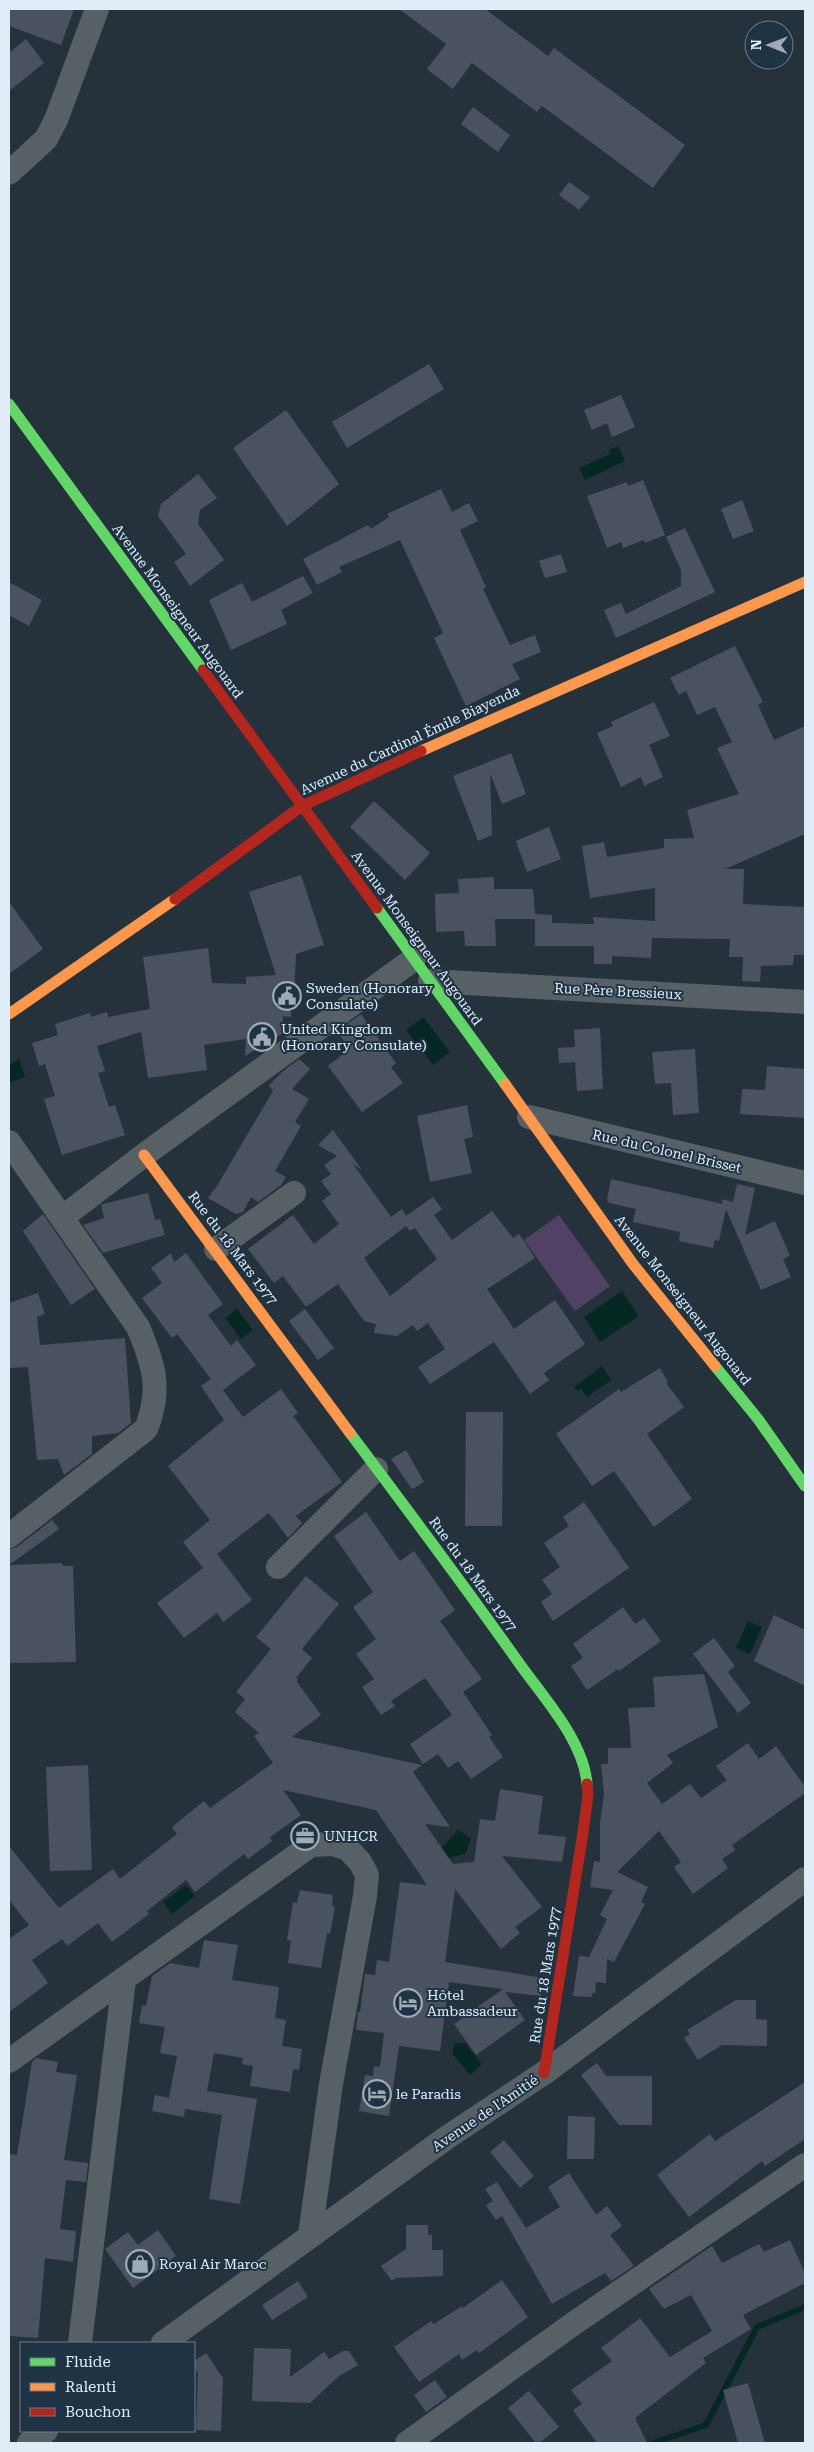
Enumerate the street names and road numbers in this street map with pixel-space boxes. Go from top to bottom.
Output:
street label: Avenue Monseigneur Augouard [109,521,247,701]
street label: Avenue du Cardinal Émile Biayenda [298,682,523,798]
street label: Avenue Monseigneur Augouard [348,848,486,1028]
street label: Rue Père Bressieux [554,980,682,1002]
street label: Rue du Colonel Brisset [591,1126,743,1176]
street label: Rue du 18 Mars 1977 [185,1188,281,1308]
street label: Avenue Monseigneur Augouard [612,1212,754,1388]
street label: Rue du 18 Mars 1977 [426,1513,520,1635]
street label: Rue du 18 Mars 1977 [526,1905,564,2044]
street label: Avenue de l'Amitié [429,2071,541,2154]

